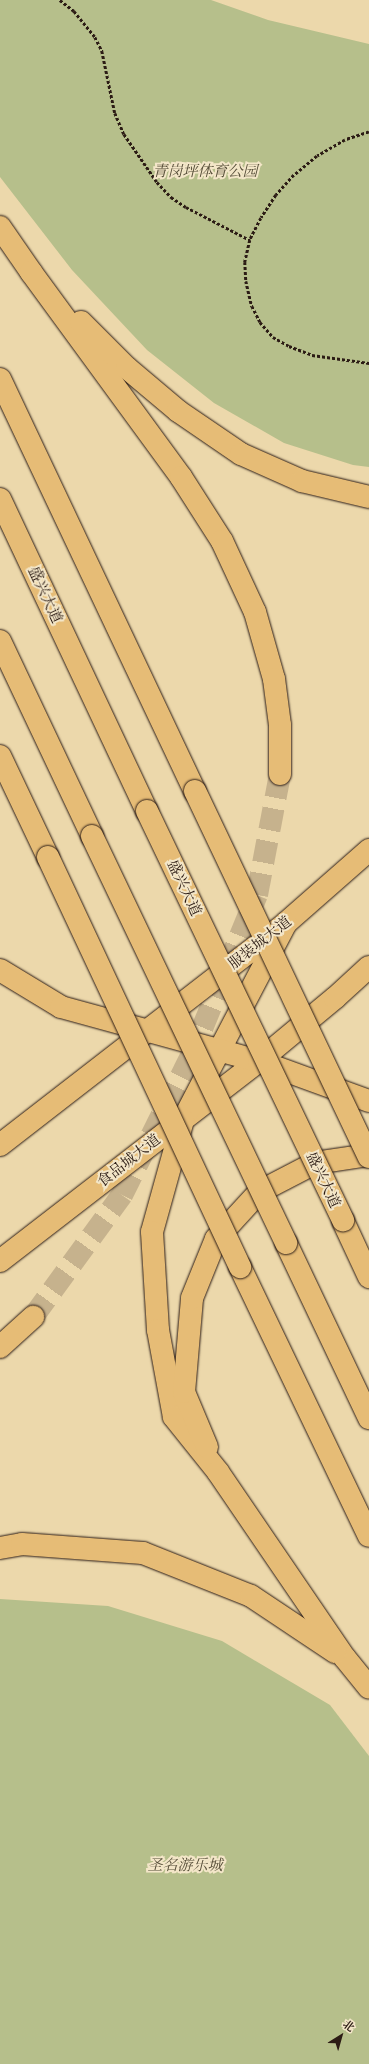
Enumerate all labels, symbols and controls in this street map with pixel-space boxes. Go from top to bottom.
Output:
park label: 青岗坪体育公园 [153,163,257,181]
street label: 盛兴大道 [24,564,66,626]
street label: 盛兴大道 [163,857,205,919]
street label: 服装城大道 [225,913,295,973]
street label: 食品城大道 [94,1131,164,1191]
street label: 盛兴大道 [302,1149,344,1211]
park label: 圣名游乐城 [148,1857,222,1875]
north arrow [321,2016,361,2056]
text: 北 [340,2018,357,2035]

